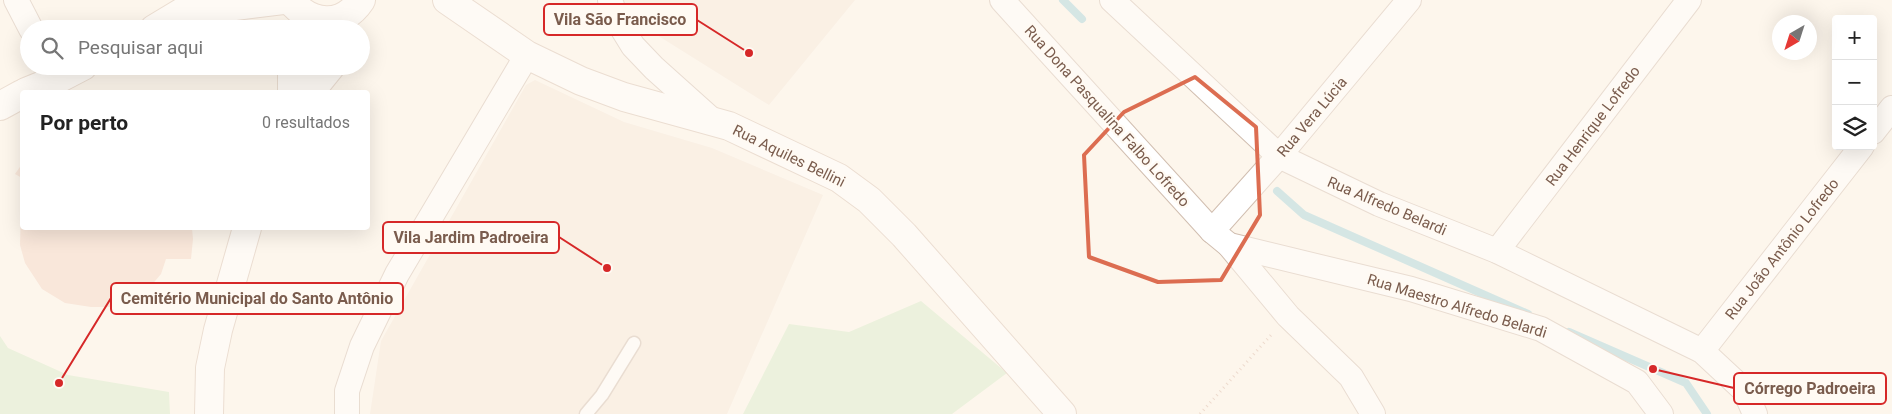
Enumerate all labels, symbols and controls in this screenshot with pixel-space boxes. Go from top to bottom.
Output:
callout: Vila São Francisco [544,4,697,35]
text: Vila São Francisco [554,10,686,29]
north arrow [1772,15,1817,60]
map controls [1832,15,1877,150]
button: + [1832,15,1877,60]
search box [20,20,370,75]
street label: Rua Dona Pasqualina Falbo Lofredo [1021,22,1193,210]
icon: search [38,34,66,62]
text: Pesquisar aqui [78,36,203,59]
button: − [1832,60,1877,105]
street label: Rua Henrique Lofredo [1542,63,1644,189]
street label: Rua Vera Lúcia [1273,73,1351,161]
button: layers [1832,105,1877,150]
text: Por perto [40,111,128,135]
text: 0 resultados [262,113,350,132]
street label: Rua Aquiles Bellini [730,121,848,191]
street label: Rua Alfredo Belardi [1325,173,1449,239]
street label: Rua João Antônio Lofredo [1721,175,1843,323]
callout: Vila Jardim Padroeira [383,222,559,253]
text: Vila Jardim Padroeira [393,228,549,247]
street label: Rua Maestro Alfredo Belardi [1365,270,1549,342]
callout: Cemitério Municipal do Santo Antônio [111,283,403,314]
text: Cemitério Municipal do Santo Antônio [121,289,393,308]
callout: Córrego Padroeira [1734,373,1886,404]
text: Córrego Padroeira [1744,379,1876,398]

